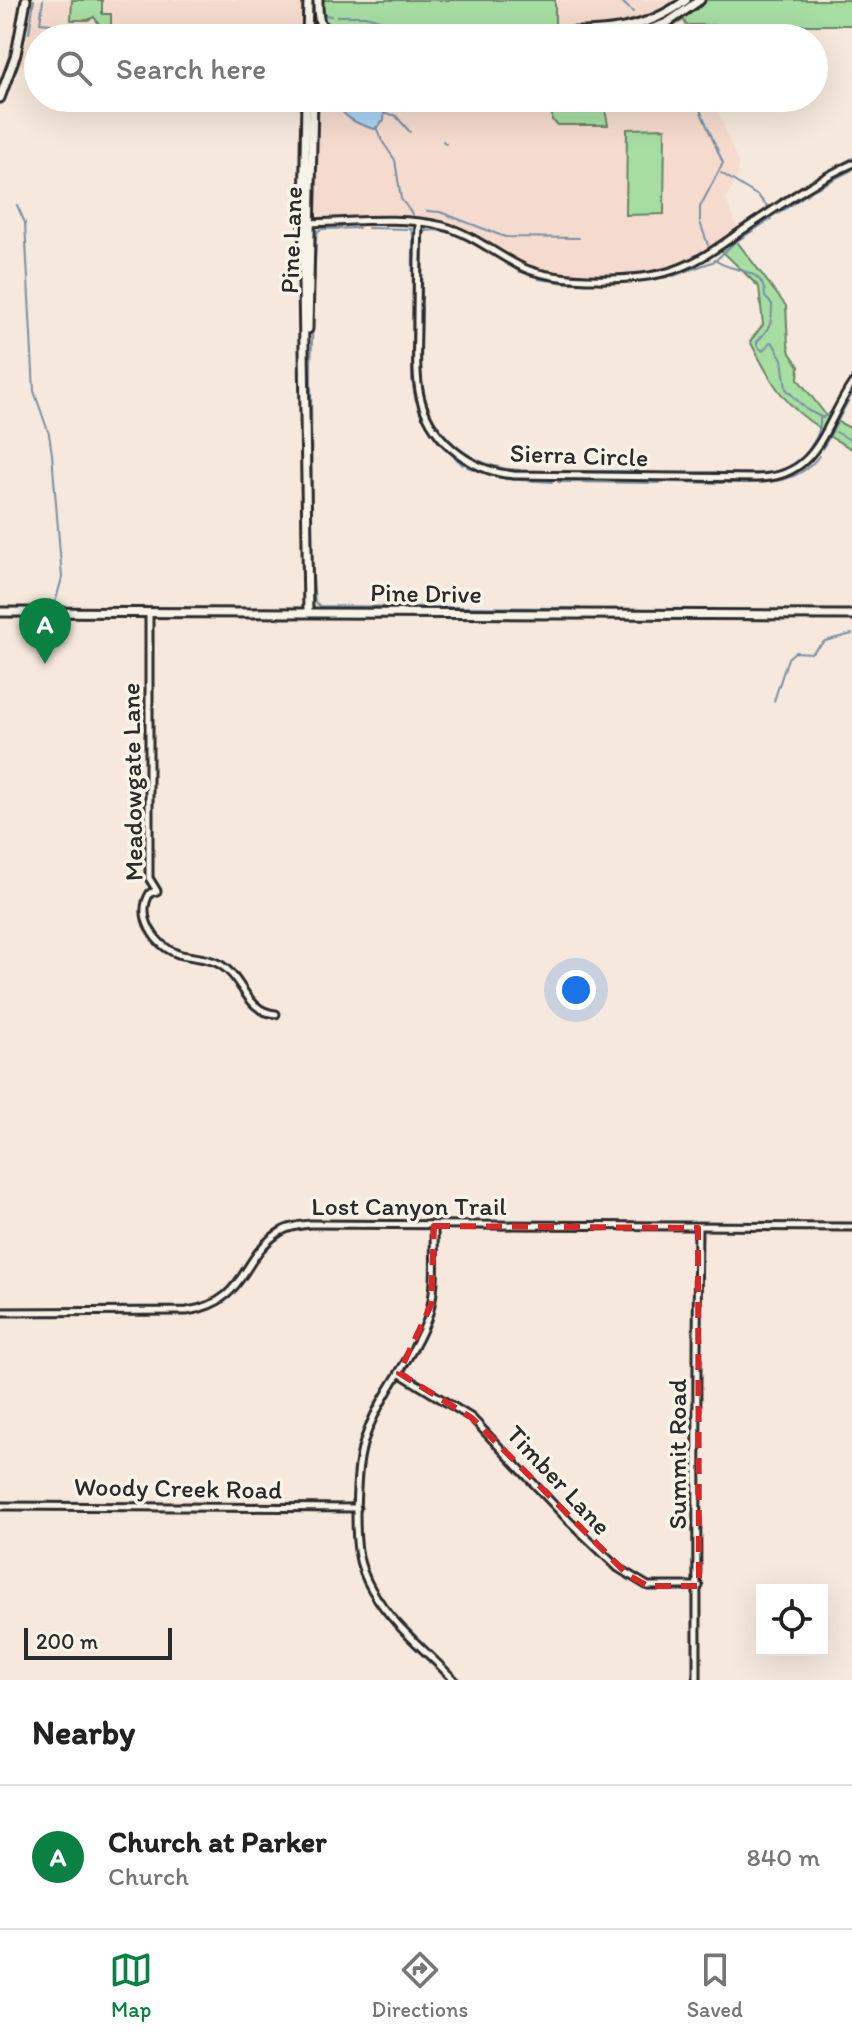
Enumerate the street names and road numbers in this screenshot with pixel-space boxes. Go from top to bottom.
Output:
street label: Pine Lane [273,186,309,294]
street label: Sierra Circle [509,437,649,473]
street label: Pine Drive [370,576,482,610]
street label: Meadowgate Lane [114,682,150,882]
street label: Lost Canyon Trail [311,1190,507,1222]
street label: Summit Road [661,1378,693,1529]
street label: Timber Lane [500,1418,618,1542]
street label: Woody Creek Road [74,1470,282,1506]

